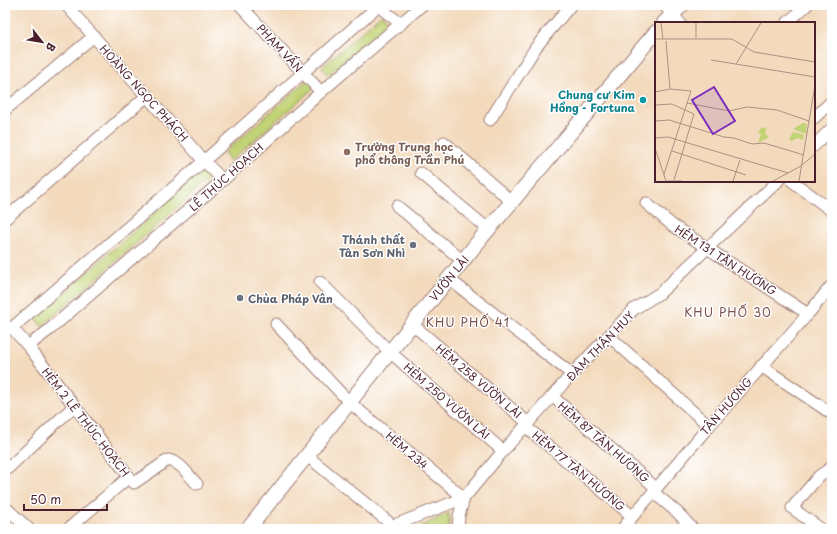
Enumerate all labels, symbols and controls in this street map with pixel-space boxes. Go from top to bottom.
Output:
street label: PHẠM VẤN [253,20,307,76]
north arrow [22,22,62,62]
inset map [655,22,815,182]
text: B [42,40,60,55]
street label: HOÀNG NGỌC PHÁCH [96,41,192,145]
place label: Chung cư Kim Hồng - Fortuna [550,86,636,116]
marker: Chung cư Kim Hồng - Fortuna [638,95,648,105]
place label: Trường Trung học phổ thông Trần Phú [355,138,465,168]
street label: LÊ THÚC HOẠCH [185,139,267,215]
marker: Trường Trung học phổ thông Trần Phú [342,147,352,157]
street label: HẺM 131 TÂN HƯƠNG [672,221,780,299]
place label: Thánh thất Tân Sơn Nhì [339,231,405,261]
marker: Thánh thất Tân Sơn Nhì [408,240,418,250]
street label: VƯỜN LÀI [425,251,473,305]
place label: Chùa Pháp Vân [248,290,333,307]
marker: Chùa Pháp Vân [235,293,245,303]
district label: KHU PHỐ 30 [684,303,772,321]
street label: ĐÀM THẬN HUY [562,307,638,385]
district label: KHU PHỐ 41 [426,313,510,331]
street label: HẺM 258 VƯỜN LÀI [432,340,526,422]
street label: HẺM 250 VƯỜN LÀI [400,359,494,443]
street label: HẺM 2 LÊ THÚC HOẠCH [38,364,134,480]
street label: TÂN HƯƠNG [696,373,756,439]
street label: HẺM 87 TÂN HƯƠNG [554,397,654,487]
street label: HÈM 234 [382,427,432,473]
street label: HẺM 77 TÂN HƯƠNG [529,427,629,515]
scale bar [24,486,107,512]
text: 50 m [30,490,61,508]

